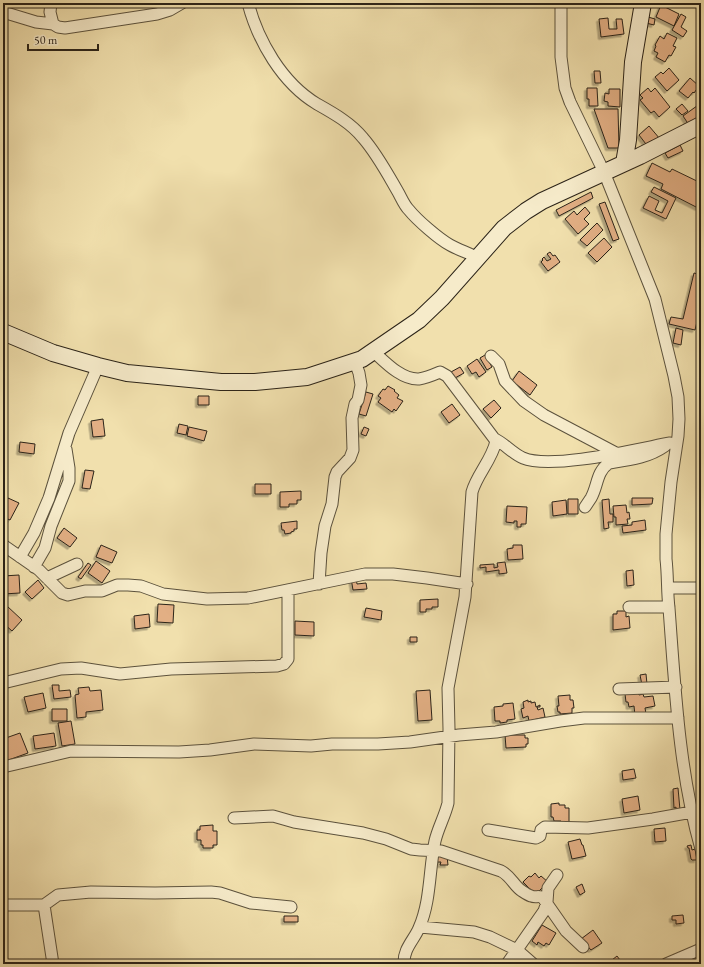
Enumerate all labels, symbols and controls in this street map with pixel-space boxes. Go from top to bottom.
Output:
scale bar [28,26,98,52]
text: 50 m [34,32,58,48]

